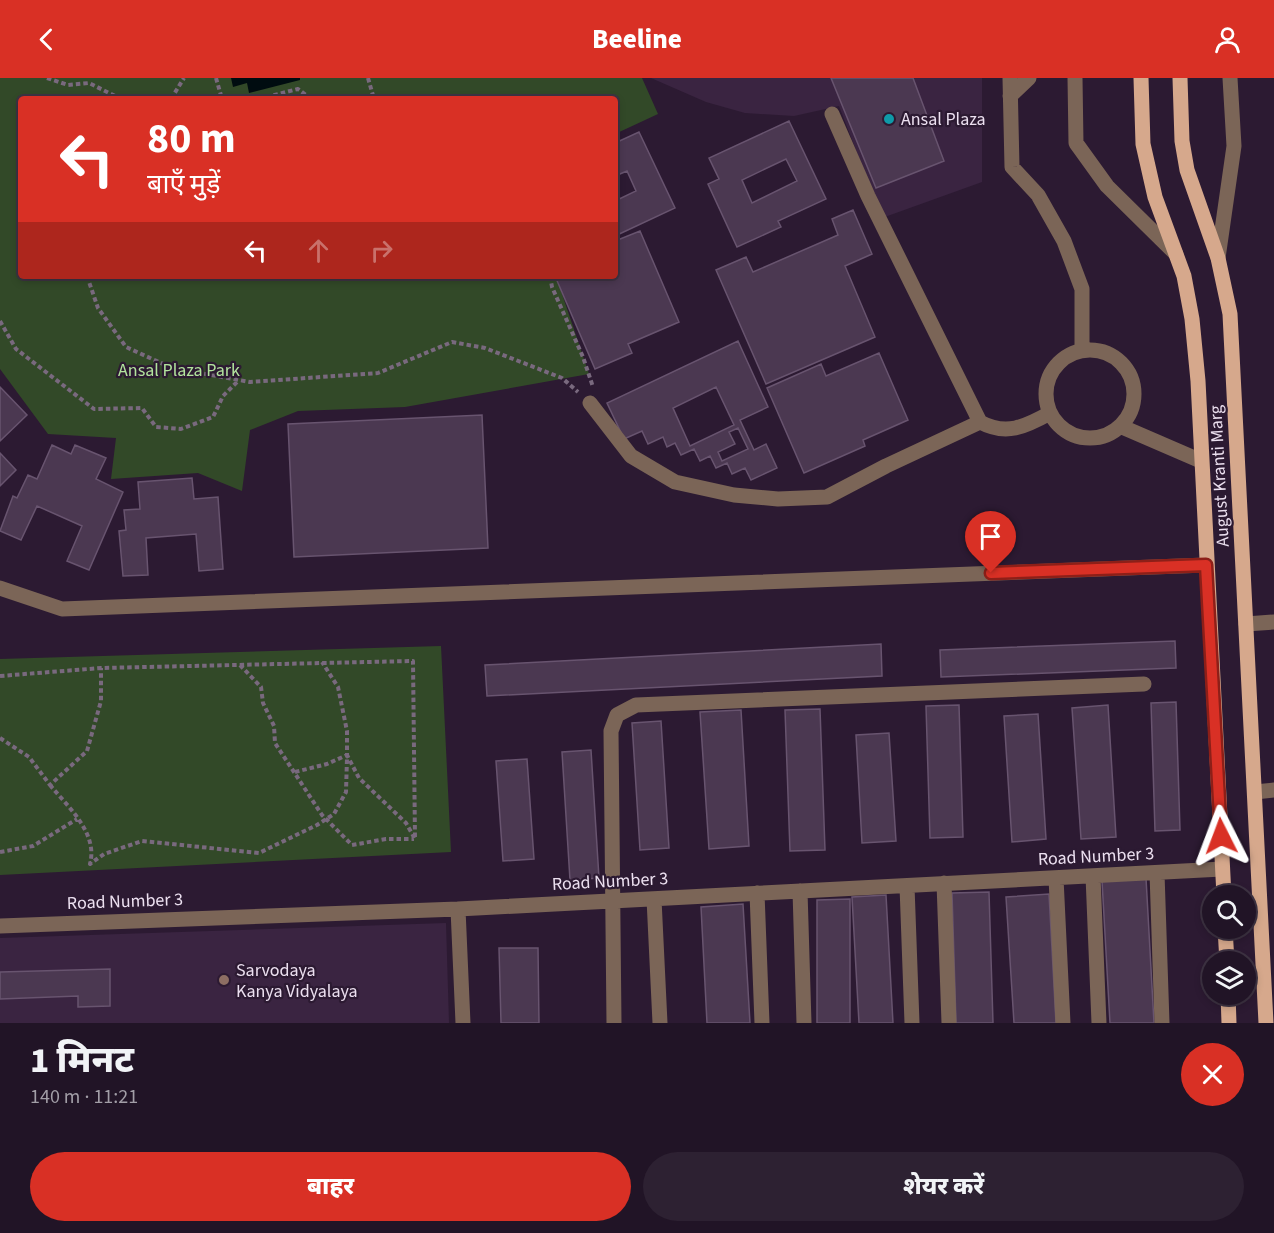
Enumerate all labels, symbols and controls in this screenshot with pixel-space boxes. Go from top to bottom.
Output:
text: Beeline [592,20,682,59]
icon: back [30,23,63,56]
icon: person [1211,23,1244,56]
place label: Ansal Plaza [901,107,986,132]
text: 80 m [147,109,236,169]
marker: Ansal Plaza [882,112,896,126]
icon: left [48,120,126,198]
text: बाएँ मुड़ें [147,165,220,204]
icon: left [239,234,272,267]
icon: ahead [302,234,335,267]
icon: right [365,234,398,267]
park label: Ansal Plaza Park [118,358,240,383]
street label: August Kranti Marg [1203,405,1236,547]
pin [965,511,1016,573]
icon: arrive [974,520,1007,553]
position arrow [1189,804,1253,868]
street label: Road Number 3 [1037,841,1155,872]
street label: Road Number 3 [551,866,669,897]
map controls [1202,885,1256,1005]
button: search [1202,885,1256,939]
street label: Road Number 3 [66,887,184,916]
button: layers [1202,951,1256,1005]
place label: Sarvodaya Kanya Vidyalaya [236,958,358,1004]
marker: Sarvodaya Kanya Vidyalaya [217,973,231,987]
text: 1 मिनट [30,1035,134,1086]
button: close [1181,1043,1244,1106]
text: 140 m · 11:21 [30,1083,138,1111]
button: बाहर [30,1152,631,1221]
button: शेयर करें [643,1152,1244,1221]

